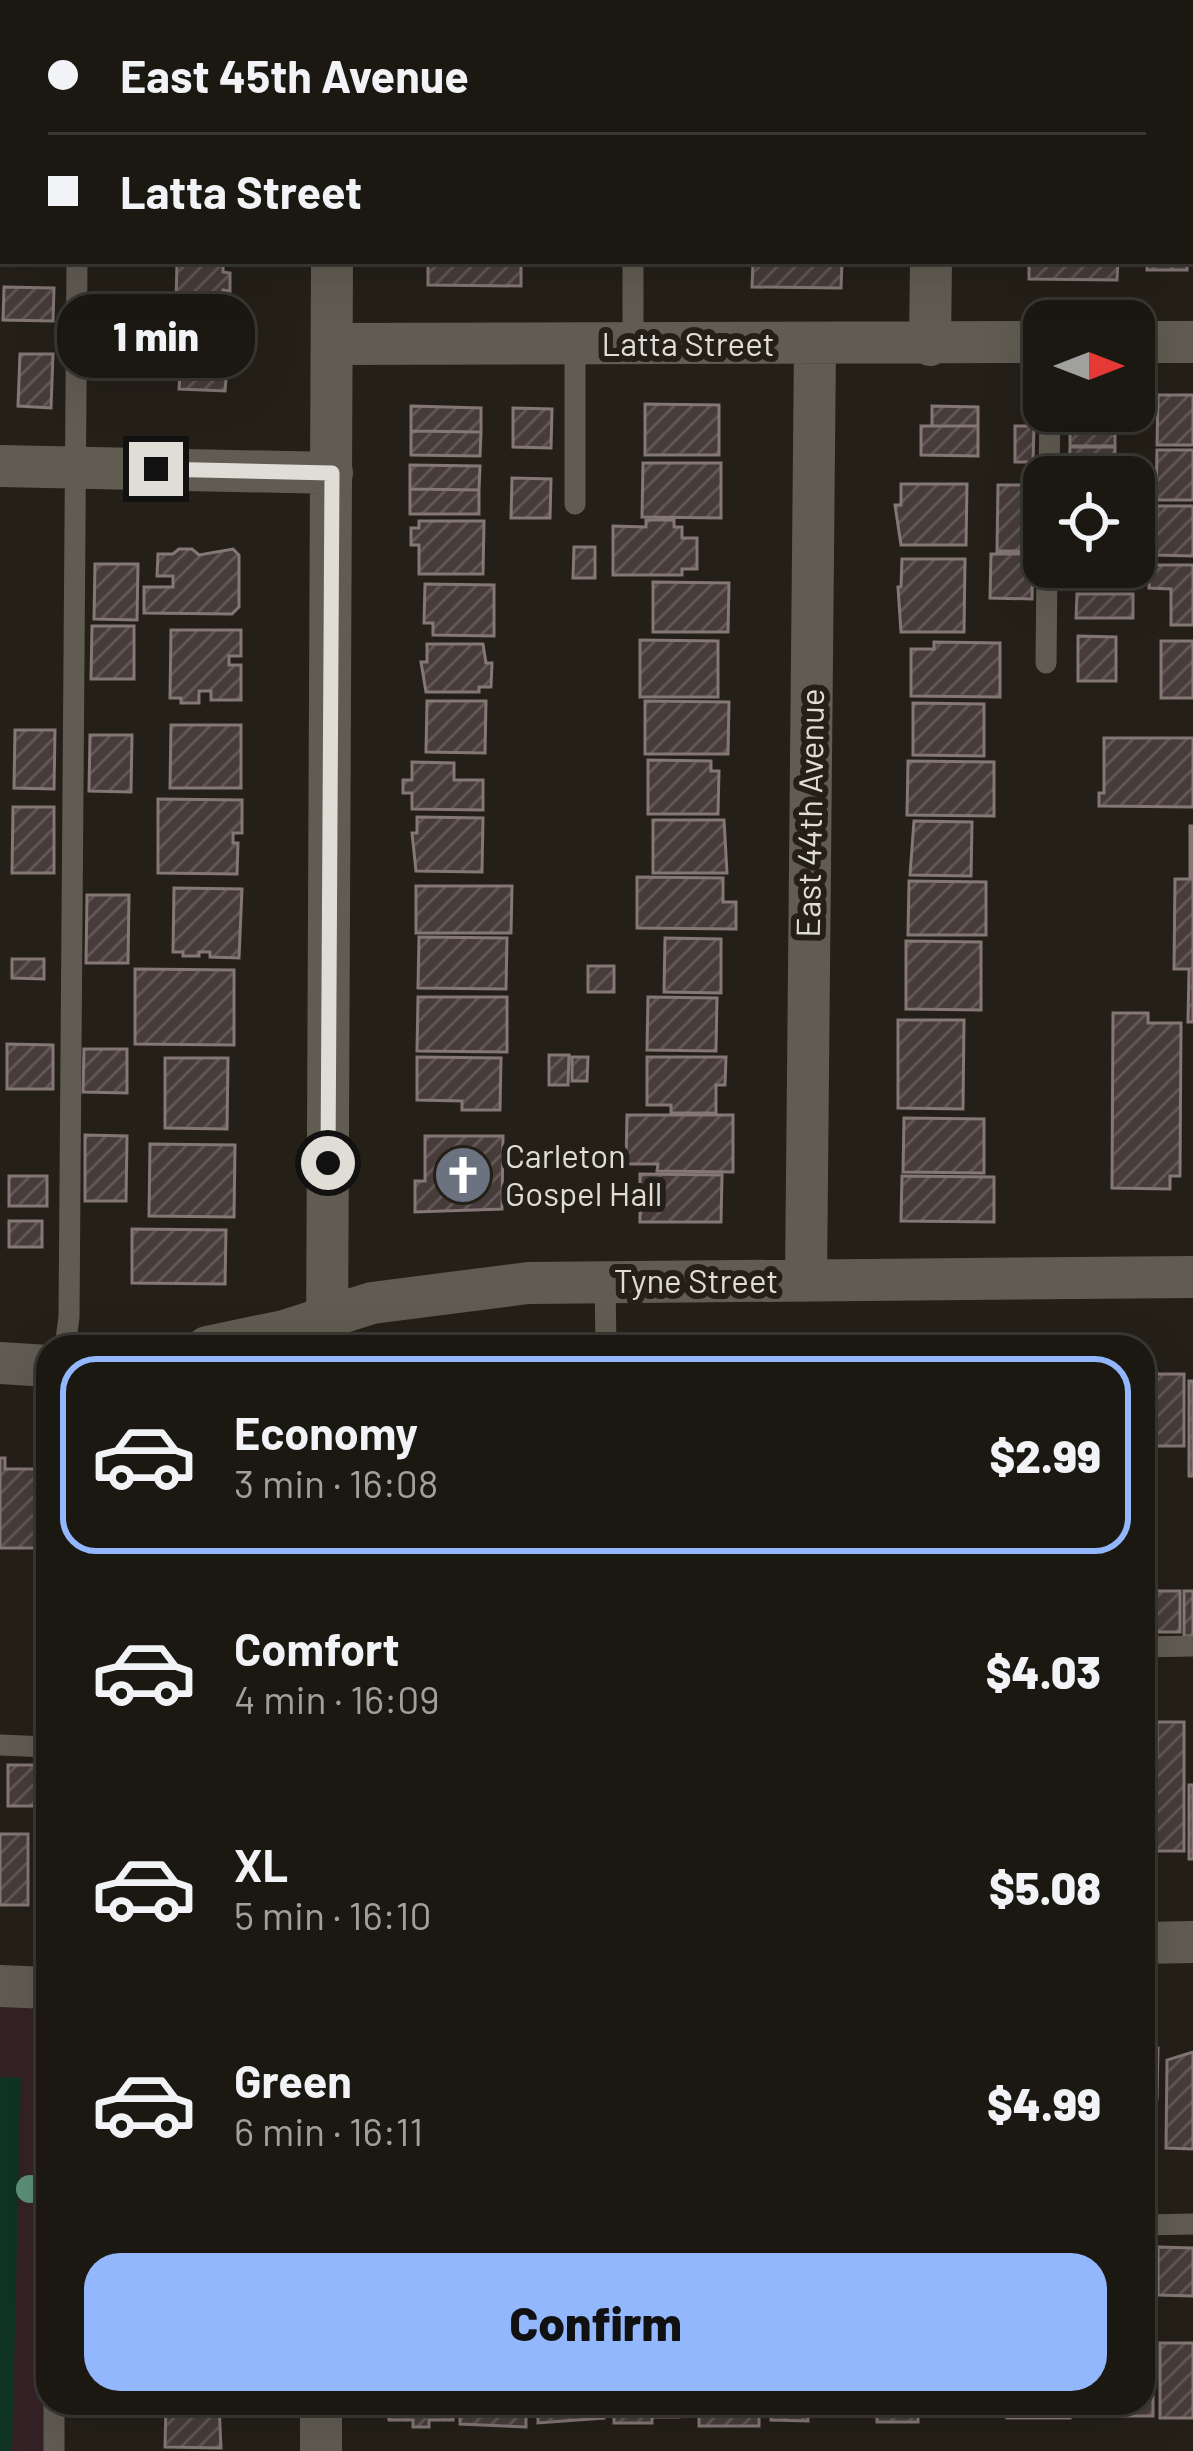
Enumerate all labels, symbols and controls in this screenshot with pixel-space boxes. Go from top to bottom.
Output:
text: East 45th Avenue [120,48,469,102]
text: Latta Street [120,164,362,218]
callout: 1 min [57,295,255,379]
north arrow [1023,300,1155,432]
map controls [1023,300,1155,588]
text: 1 min [113,312,199,359]
street label: Latta Street [601,323,775,363]
route end [129,442,183,496]
button: locate [1023,456,1155,588]
street label: East 44th Avenue [787,688,831,938]
place label: Carleton Gospel Hall [505,1135,662,1213]
route start [301,1136,355,1190]
church icon: Carleton Gospel Hall [432,1144,494,1206]
street label: Tyne Street [614,1260,778,1300]
icon: car [90,1401,198,1509]
text: Economy [234,1405,418,1459]
text: $2.99 [989,1428,1101,1482]
text: 3 min · 16:08 [234,1459,438,1506]
icon: car [90,1617,198,1725]
text: Comfort [234,1621,400,1675]
text: $4.03 [986,1644,1101,1698]
text: 4 min · 16:09 [234,1675,440,1722]
icon: car [90,1833,198,1941]
text: XL [234,1837,288,1891]
text: $5.08 [989,1860,1101,1914]
text: 5 min · 16:10 [234,1891,432,1938]
icon: car [90,2049,198,2157]
text: Green [234,2053,352,2107]
text: $4.99 [987,2076,1101,2130]
text: 6 min · 16:11 [234,2107,423,2154]
button: Confirm [84,2253,1107,2391]

